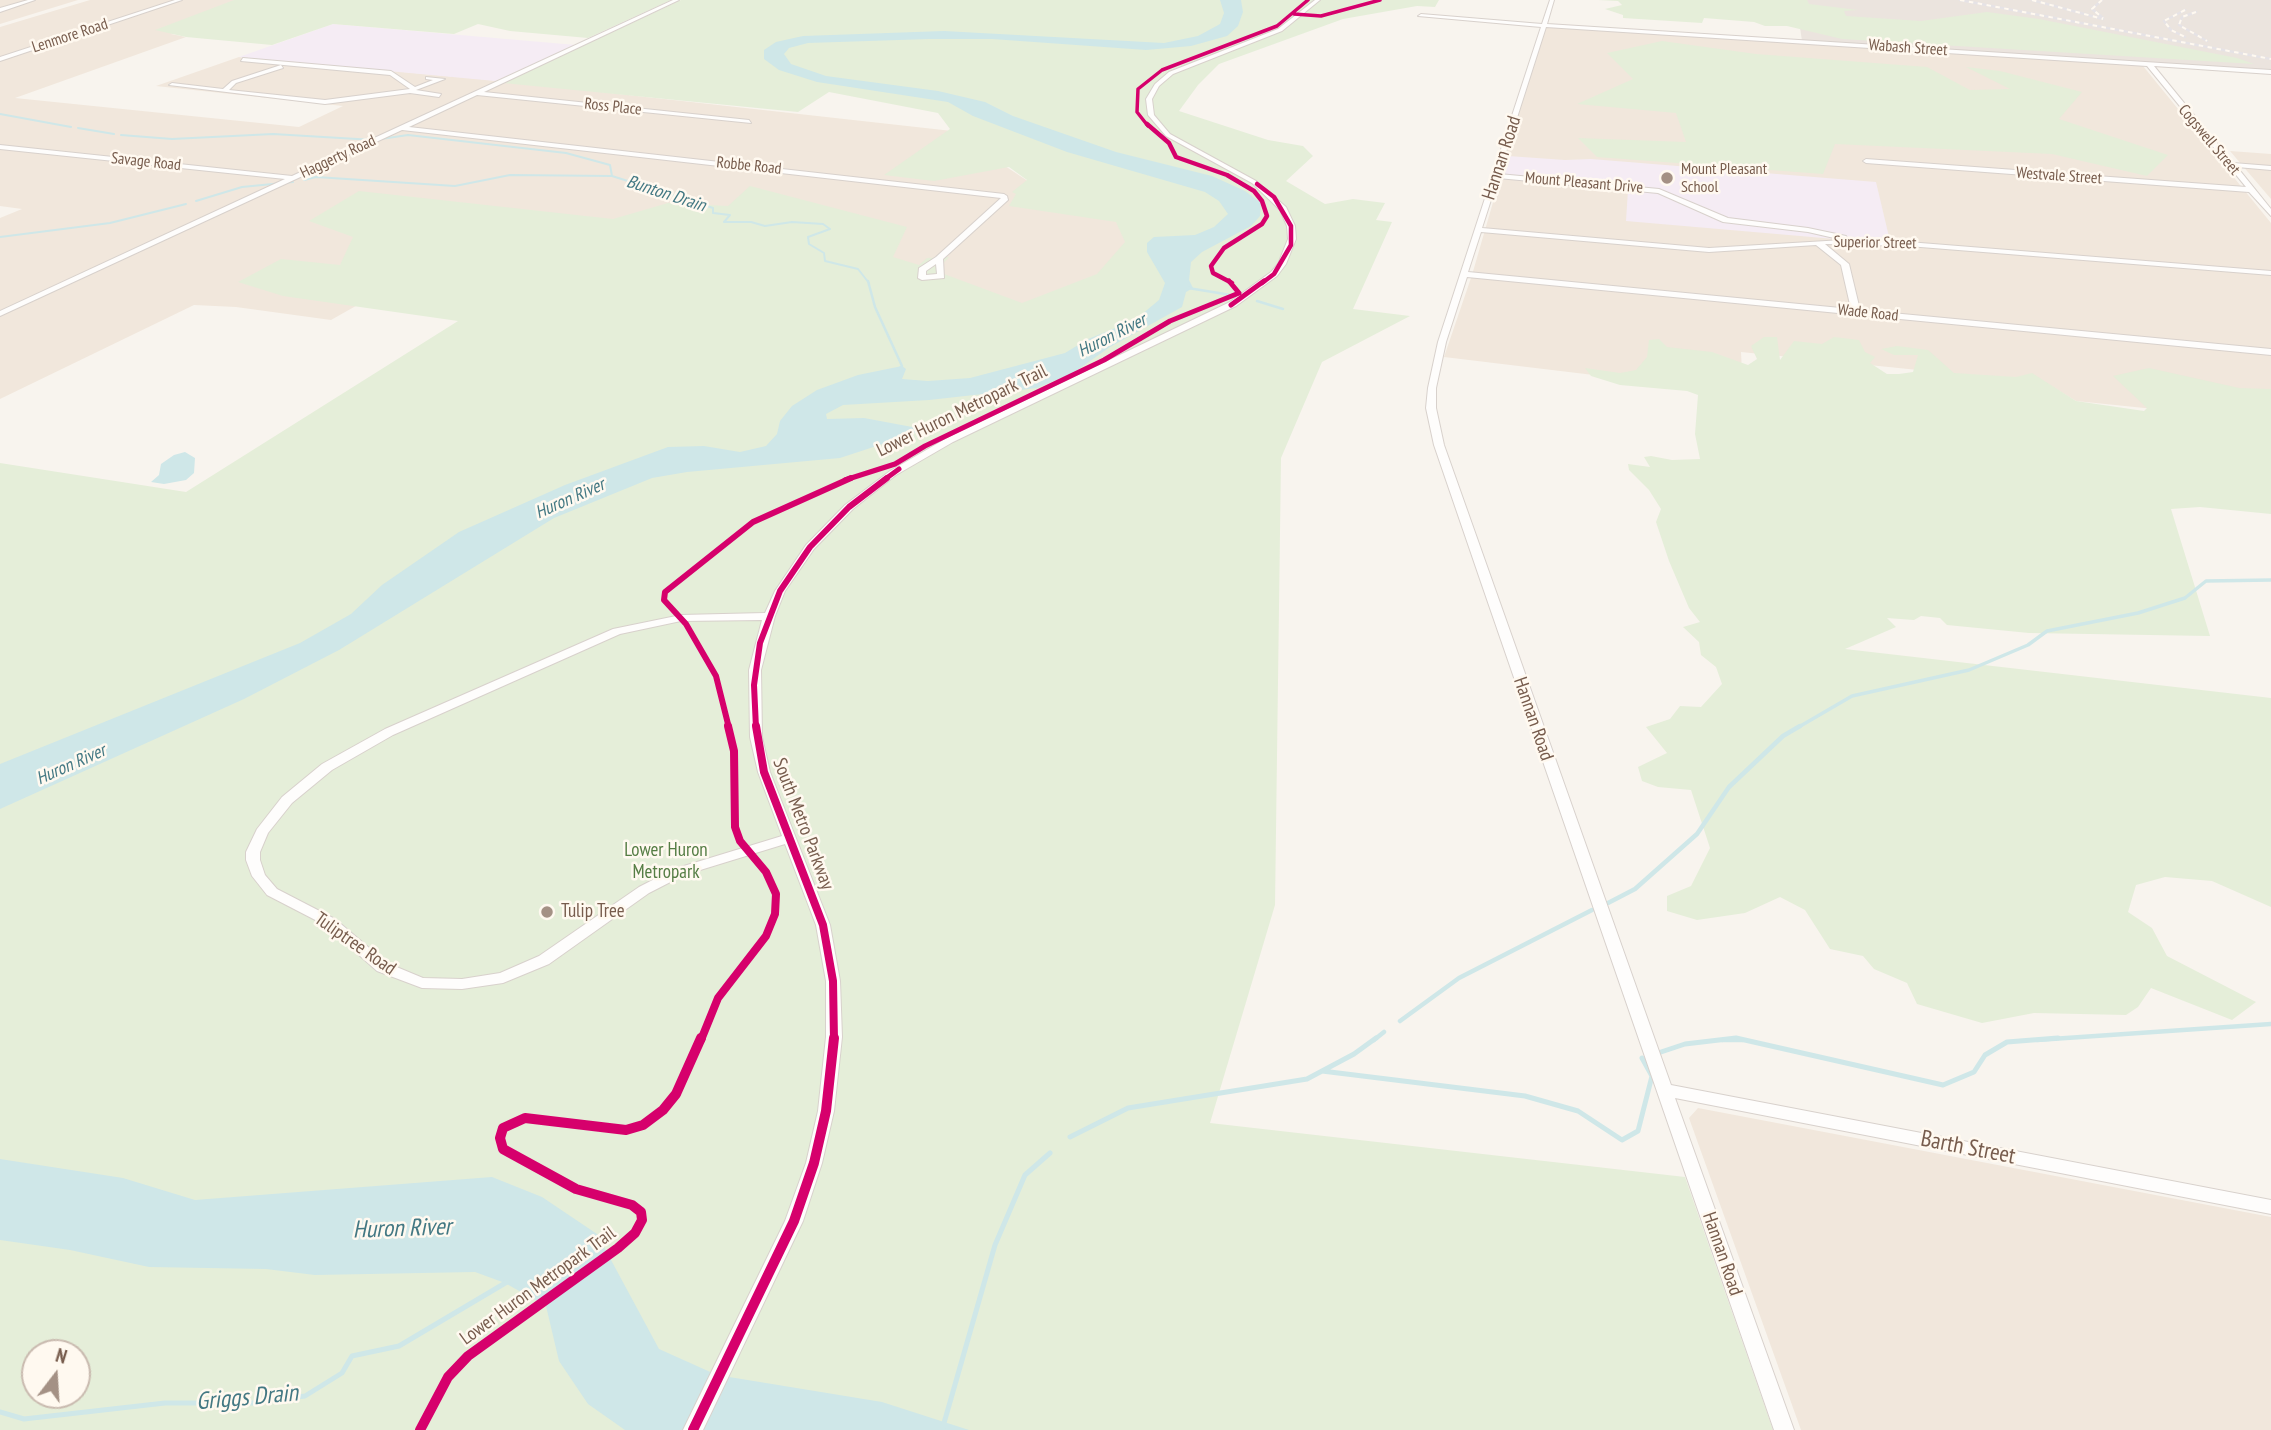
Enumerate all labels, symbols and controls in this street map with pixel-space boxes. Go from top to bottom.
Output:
street label: Lenmore Road [30,15,110,57]
street label: Wabash Street [1868,36,1948,60]
street label: Ross Place [583,94,643,120]
street label: Cogswell Street [2174,101,2244,179]
street label: Hannan Road [1478,113,1526,203]
street label: Haggerty Road [297,131,379,183]
street label: Savage Road [110,149,182,175]
street label: Robbe Road [716,153,782,179]
place label: Mount Pleasant School [1681,159,1767,197]
street label: Westvale Street [2015,163,2103,189]
street label: Mount Pleasant Drive [1524,168,1644,198]
marker: Mount Pleasant School [1659,170,1675,186]
water label: Bunton Drain [624,171,708,217]
street label: Superior Street [1833,233,1917,253]
street label: Wade Road [1837,300,1899,326]
water label: Huron River [1074,310,1150,362]
street label: Lower Huron Metropark Trail [873,360,1051,462]
water label: Huron River [532,474,608,524]
street label: Hannan Road [1508,674,1558,764]
water label: Huron River [33,740,109,790]
street label: South Metro Parkway [767,755,839,893]
park label: Lower Huron Metropark [624,840,708,884]
place label: Tulip Tree [561,901,625,923]
marker: Tulip Tree [539,904,555,920]
street label: Tuliptree Road [310,908,400,980]
street label: Barth Street [1918,1125,2018,1171]
street label: Hannan Road [1697,1209,1747,1299]
water label: Huron River [352,1213,452,1245]
street label: Lower Huron Metropark Trail [456,1222,620,1350]
north arrow [21,1339,91,1409]
text: N [53,1343,70,1369]
water label: Griggs Drain [195,1379,299,1417]

